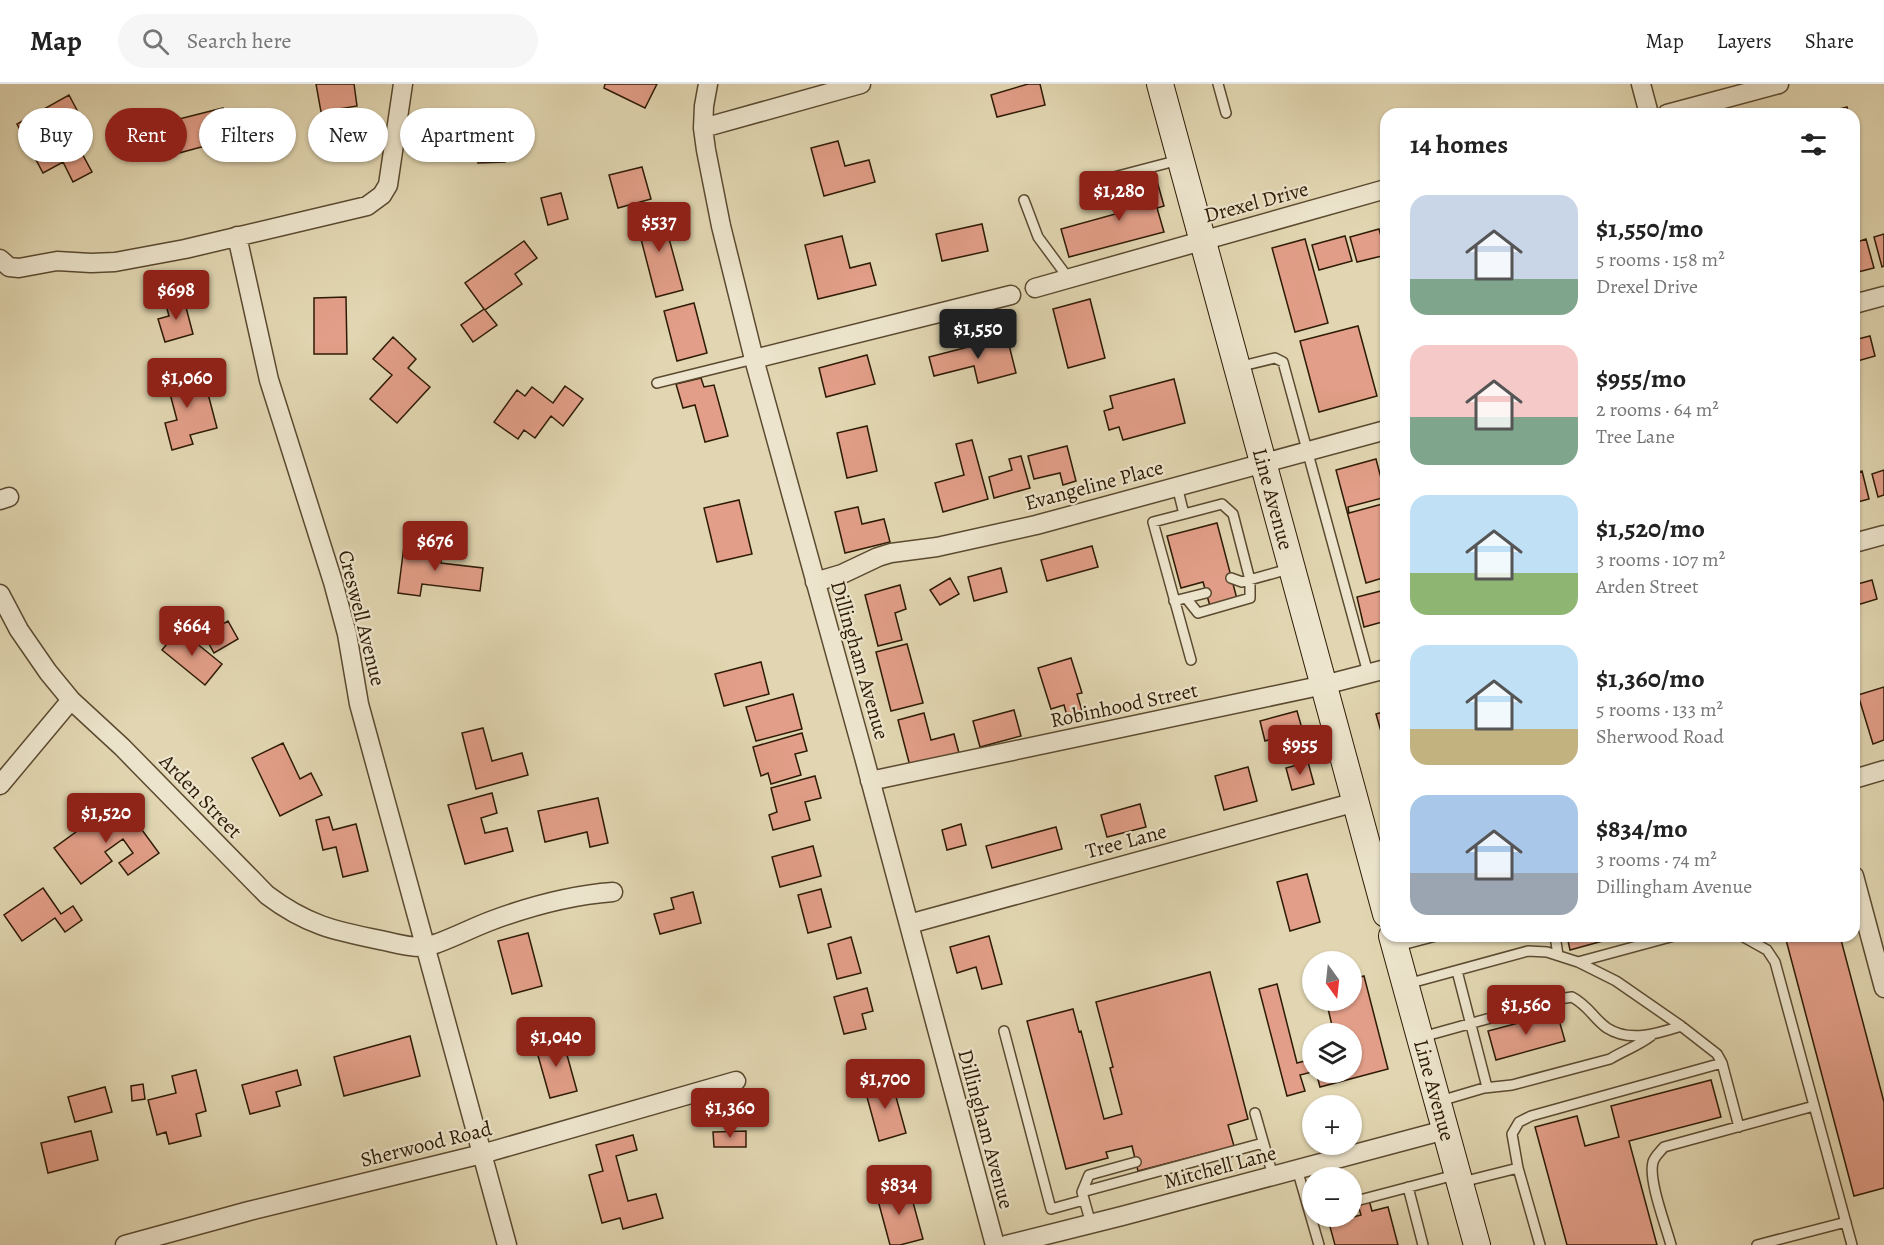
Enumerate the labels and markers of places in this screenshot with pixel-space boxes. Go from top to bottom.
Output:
pin: $1,280 [1070,171,1168,222]
pin: $537 [623,202,695,253]
pin: $698 [140,270,212,321]
pin: $1,550 [929,309,1027,360]
pin: $1,060 [138,358,236,409]
pin: $676 [399,521,471,572]
pin: $664 [156,606,228,657]
pin: $955 [1264,725,1336,776]
pin: $1,520 [57,793,155,844]
pin: $1,560 [1477,985,1575,1036]
pin: $1,040 [507,1017,605,1068]
pin: $1,700 [836,1059,934,1110]
pin: $1,360 [681,1088,779,1139]
pin: $834 [863,1165,935,1216]

